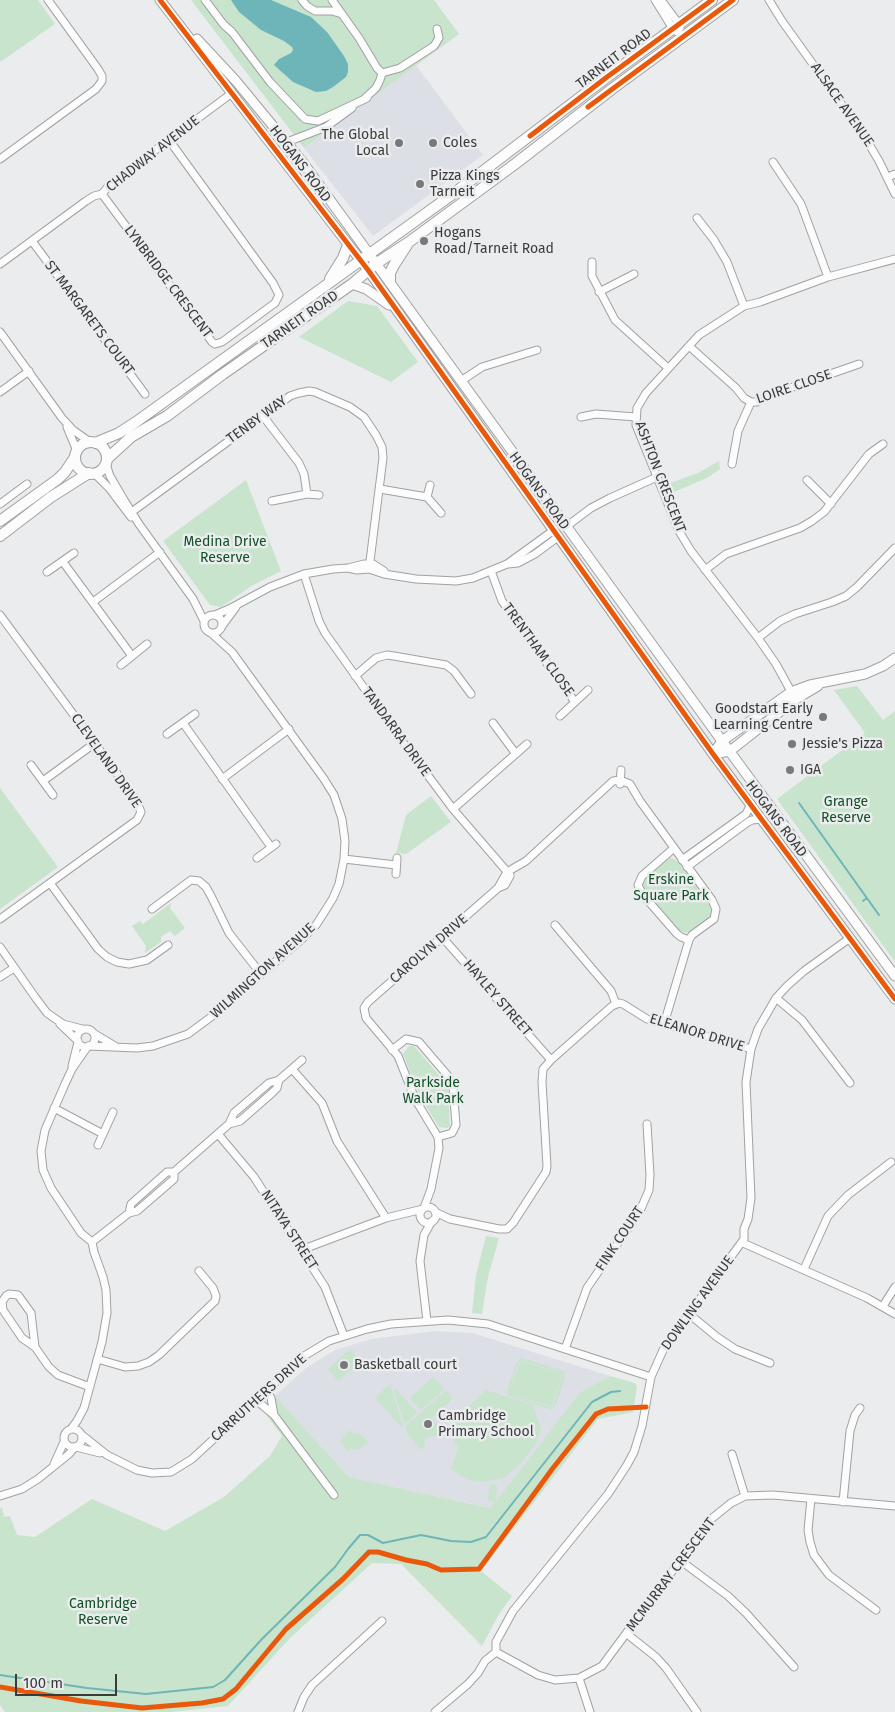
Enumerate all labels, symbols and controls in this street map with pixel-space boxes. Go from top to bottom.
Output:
street label: TARNEIT ROAD [573,25,655,93]
street label: ALSACE AVENUE [807,60,877,150]
street label: CHADWAY AVENUE [103,112,203,196]
street label: HOGANS ROAD [266,122,334,206]
place label: The Global Local [321,127,389,160]
place label: Coles [443,135,477,151]
marker: The Global Local [393,137,405,149]
marker: Coles [427,137,439,149]
place label: Pizza Kings Tarneit [430,168,500,200]
marker: Pizza Kings Tarneit [414,178,426,190]
street label: LYNBRIDGE CRESCENT [120,222,216,342]
place label: Hogans Road/Tarneit Road [434,225,554,258]
marker: Hogans Road/Tarneit Road [418,235,430,247]
street label: ST MARGARETS COURT [41,258,137,378]
street label: TARNEIT ROAD [258,287,342,353]
street label: LOIRE CLOSE [754,366,834,408]
street label: TENBY WAY [224,392,290,448]
street label: ASHTON CRESCENT [631,419,689,535]
street label: HOGANS ROAD [505,449,573,533]
park label: Medina Drive Reserve [183,534,267,566]
street label: TRENTHAM CLOSE [499,600,577,700]
street label: TANDARRA DRIVE [358,684,434,780]
place label: Goodstart Early Learning Centre [713,701,813,734]
street label: CLEVELAND DRIVE [67,710,145,812]
marker: Goodstart Early Learning Centre [817,711,829,723]
place label: Jessie's Pizza [802,736,883,752]
marker: Jessie's Pizza [786,738,798,750]
place label: IGA [800,762,821,778]
marker: IGA [784,764,796,776]
street label: HOGANS ROAD [742,777,810,861]
park label: Grange Reserve [821,794,871,826]
park label: Erskine Square Park [633,872,709,904]
street label: CAROLYN DRIVE [387,911,471,987]
street label: WILMINGTON AVENUE [207,920,319,1022]
street label: HAYLEY STREET [459,956,535,1040]
street label: ELEANOR DRIVE [648,1011,746,1055]
park label: Parkside Walk Park [402,1075,464,1108]
street label: NITAYA STREET [257,1187,321,1273]
street label: FINK COURT [592,1203,648,1275]
street label: DOWLING AVENUE [658,1252,738,1354]
street label: CARRUTHERS DRIVE [208,1351,310,1445]
place label: Basketball court [354,1357,457,1373]
marker: Basketball court [338,1359,350,1371]
place label: Cambridge Primary School [438,1408,534,1440]
marker: Cambridge Primary School [422,1418,434,1430]
street label: MCMURRAY CRESCENT [623,1515,719,1635]
park label: Cambridge Reserve [69,1596,137,1628]
scale bar [18,1664,120,1696]
text: 100 m [23,1674,63,1692]

